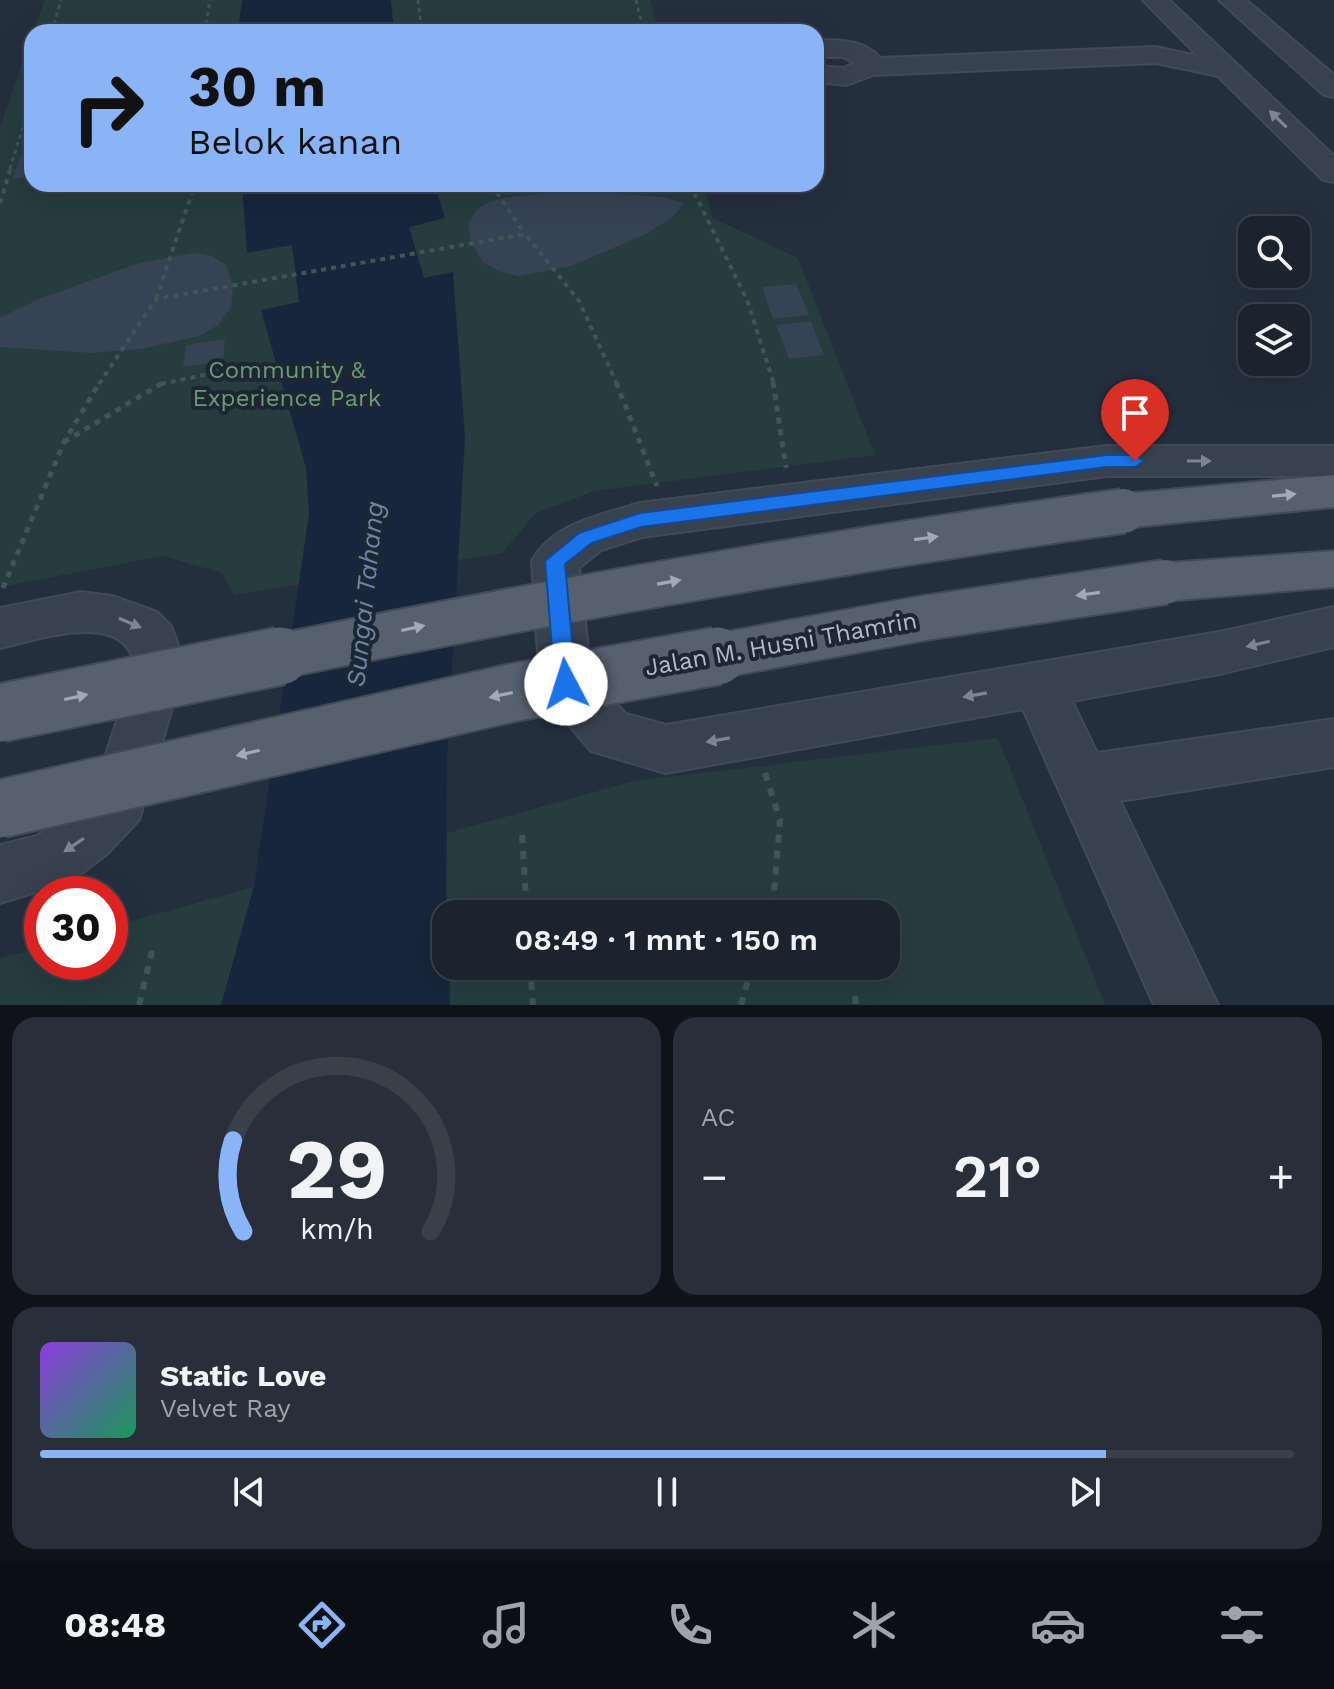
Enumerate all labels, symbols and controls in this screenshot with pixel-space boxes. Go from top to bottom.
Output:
text: 30 m [188,54,326,120]
icon: right [56,56,160,160]
one-way arrow [1269,110,1288,129]
text: Belok kanan [188,121,402,163]
map controls [1238,216,1310,376]
button: search [1238,216,1310,288]
button: layers [1238,304,1310,376]
park label: Community & Experience Park [193,356,382,412]
pin [1101,379,1169,461]
icon: arrive [1113,391,1157,435]
one-way arrow [1187,455,1212,467]
one-way arrow [1272,489,1297,502]
water label: Sungai Tahang [340,500,390,688]
one-way arrow [913,531,938,544]
one-way arrow [657,575,682,587]
one-way arrow [1075,588,1100,600]
street label: Jalan M. Husni Thamrin [643,606,919,682]
one-way arrow [119,617,142,630]
one-way arrow [401,622,426,634]
one-way arrow [1245,638,1270,651]
position arrow [524,642,608,726]
one-way arrow [488,689,513,702]
one-way arrow [962,690,987,702]
one-way arrow [64,691,89,703]
one-way arrow [706,734,731,747]
one-way arrow [235,747,260,760]
one-way arrow [63,837,84,852]
speed limit sign: 30 [24,876,128,980]
text: 08:49 · 1 mnt · 150 m [514,922,818,957]
text: AC [701,1102,735,1132]
text: 29 [286,1121,387,1218]
text: 21° [953,1141,1042,1212]
text: − [701,1151,728,1203]
text: + [1267,1151,1294,1203]
text: km/h [300,1212,373,1246]
text: Static Love [160,1358,326,1393]
text: Velvet Ray [160,1393,291,1423]
icon: previous [227,1470,271,1514]
icon: pause [645,1470,689,1514]
icon: next [1063,1470,1107,1514]
icon: directions [294,1597,350,1653]
icon: music [478,1597,534,1653]
icon: phone [662,1597,718,1653]
icon: climate [846,1597,902,1653]
icon: car [1030,1597,1086,1653]
icon: filters [1214,1597,1270,1653]
text: 08:48 [64,1604,166,1646]

